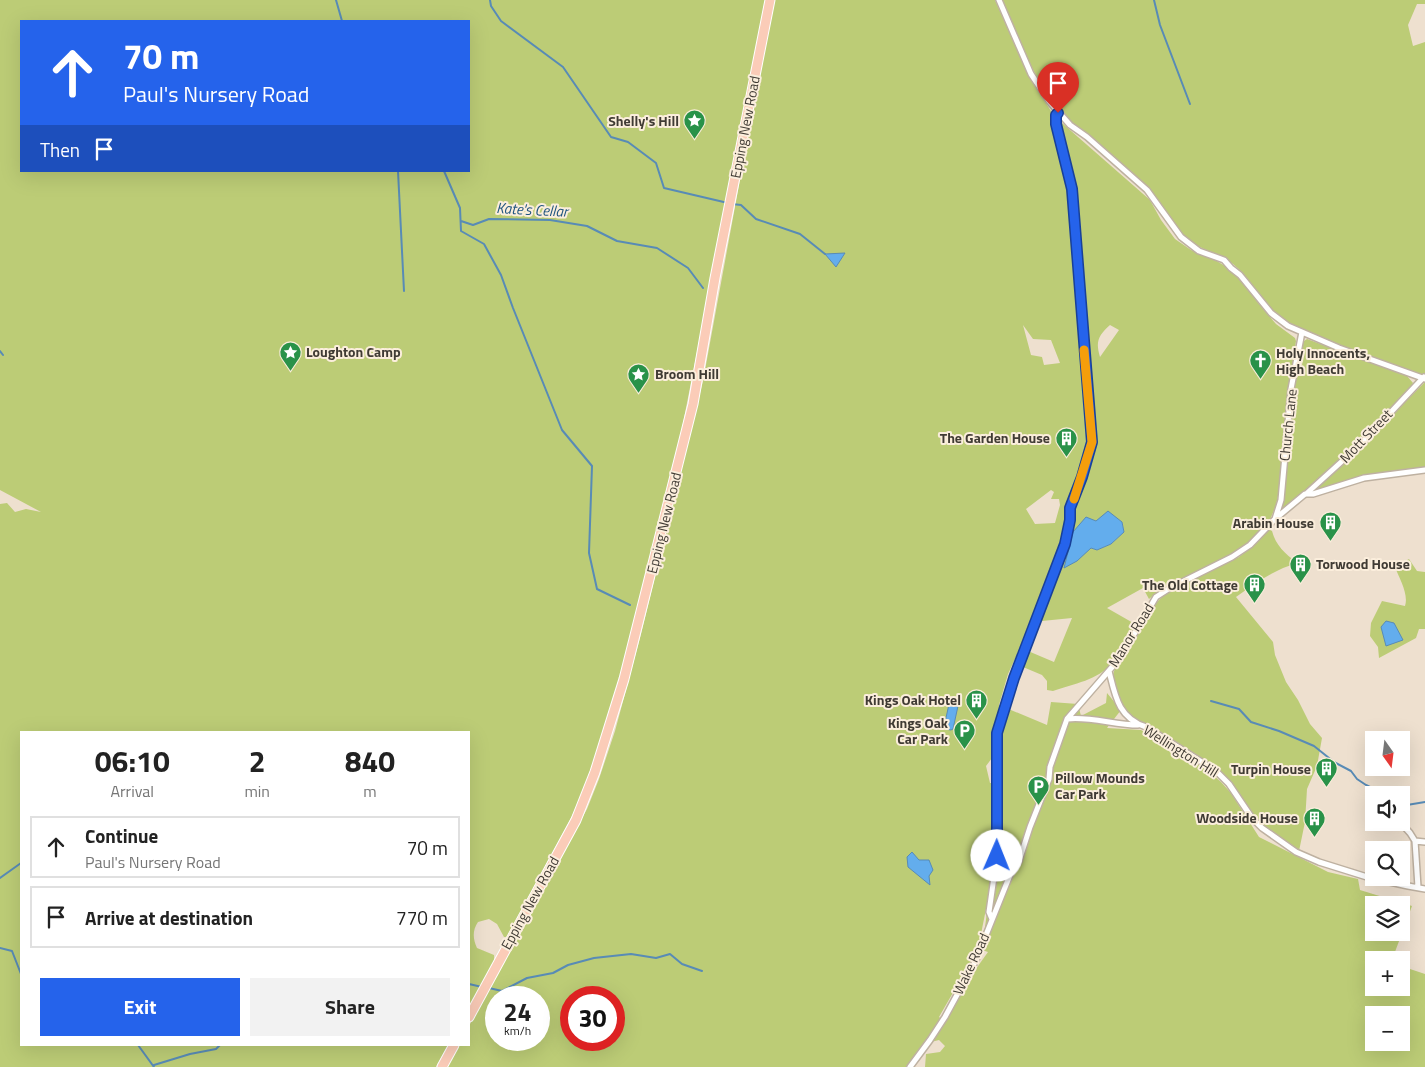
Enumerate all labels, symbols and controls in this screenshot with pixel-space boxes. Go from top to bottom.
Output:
text: 70 m [123,29,199,83]
icon: ahead [40,40,105,105]
pin [1037,62,1079,113]
icon: arrive [1044,69,1072,97]
street label: Epping New Road [724,74,765,180]
text: Paul's Nursery Road [123,77,309,111]
place icon: Shelly's Hill [683,109,707,140]
place label: Shelly's Hill [608,110,679,131]
text: Then [40,135,80,164]
icon: arrive [90,135,118,163]
water label: Kate's Cellar [496,196,571,223]
place icon: Loughton Camp [278,340,302,371]
place label: Loughton Camp [306,341,401,362]
place label: Holy Innocents, High Beach [1276,342,1370,379]
church icon: Holy Innocents, High Beach [1248,349,1272,380]
place icon: Broom Hill [627,362,651,393]
place label: Broom Hill [655,363,719,384]
street label: Church Lane [1273,388,1302,462]
street label: Mott Street [1334,404,1397,467]
building icon: The Garden House [1054,426,1078,457]
place label: The Garden House [940,427,1050,448]
street label: Epping New Road [641,470,686,576]
building icon: Arabin House [1318,511,1342,542]
place label: Arabin House [1233,512,1314,533]
building icon: Torwood House [1288,552,1312,583]
place label: Torwood House [1316,553,1410,574]
building icon: The Old Cottage [1242,573,1266,604]
place label: The Old Cottage [1142,574,1238,595]
street label: Manor Road [1103,599,1159,671]
building icon: Kings Oak Hotel [965,688,989,719]
place label: Kings Oak Hotel [865,689,961,710]
place label: Kings Oak Car Park [888,712,949,749]
parking icon: Kings Oak Car Park [952,719,976,750]
street label: Wellington Hill [1140,719,1223,782]
north arrow [1365,731,1410,776]
map controls [1365,731,1410,1051]
text: 06:10 [95,738,170,784]
text: 2 [249,738,266,784]
text: 840 [345,738,395,784]
building icon: Turpin House [1315,757,1339,788]
place label: Turpin House [1231,758,1311,779]
place label: Pillow Mounds Car Park [1055,767,1145,804]
parking icon: Pillow Mounds Car Park [1027,774,1051,805]
text: Arrival [111,779,154,803]
text: min [244,779,270,803]
text: m [363,779,377,803]
button: sound [1365,786,1410,831]
building icon: Woodside House [1302,806,1326,837]
place label: Woodside House [1196,807,1298,828]
text: Continue [85,821,158,850]
position arrow [970,829,1022,881]
icon: ahead [42,833,70,861]
text: 70 m [407,833,448,862]
button: search [1365,841,1410,886]
text: Paul's Nursery Road [85,850,221,874]
street label: Epping New Road [495,852,564,953]
button: layers [1365,896,1410,941]
icon: arrive [42,903,70,931]
text: Arrive at destination [85,903,253,932]
text: 770 m [396,903,448,932]
street label: Wake Road [947,929,994,998]
button: + [1365,951,1410,996]
button: Exit [40,978,240,1036]
button: Share [250,978,450,1036]
speed limit sign: 30 [560,986,625,1051]
text: 24 [503,993,532,1031]
button: − [1365,1006,1410,1051]
text: km/h [504,1021,531,1040]

